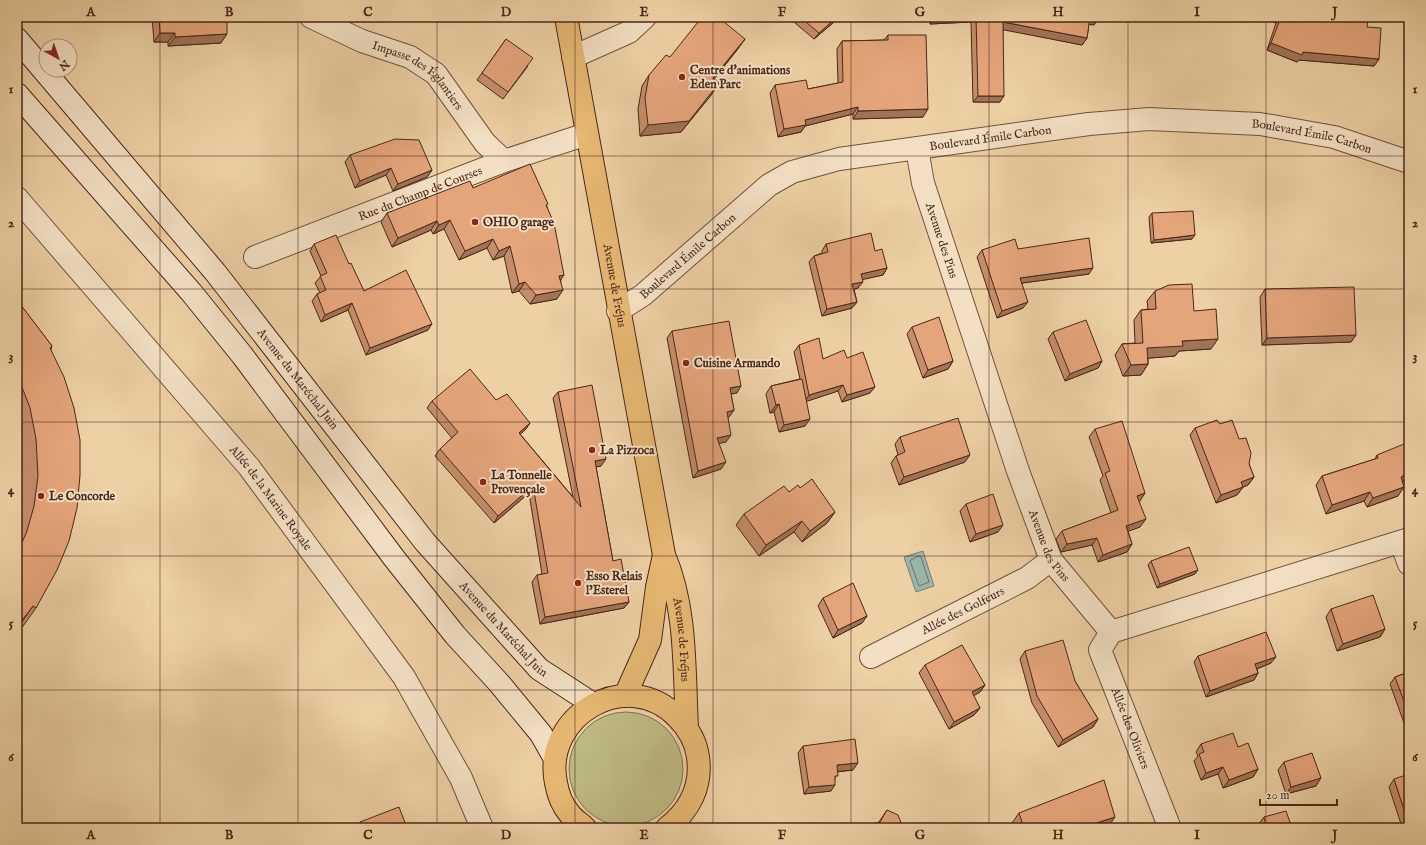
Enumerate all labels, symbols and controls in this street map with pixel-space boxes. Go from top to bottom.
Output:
text: A [86,4,97,21]
text: B [225,4,234,21]
text: C [363,4,373,21]
text: D [501,4,512,21]
text: E [639,4,649,21]
text: F [778,4,787,21]
text: G [915,4,926,21]
text: H [1052,4,1064,21]
text: I [1194,4,1200,21]
text: J [1330,4,1338,21]
street label: Impasse des Églantiers [370,37,467,113]
north arrow [38,38,78,78]
text: N [55,56,73,74]
place label: Centre d'animations Eden Parc [690,63,791,92]
marker: Centre d'animations Eden Parc [677,72,687,82]
text: 1 [9,81,14,98]
text: 1 [1413,81,1418,98]
street label: Boulevard Émile Carbon [1251,116,1374,157]
street label: Boulevard Émile Carbon [928,122,1053,154]
street label: Rue du Champ de Courses [356,163,484,224]
street label: Avenue des Pins [922,200,961,280]
street label: Boulevard Émile Carbon [636,210,739,302]
text: 2 [8,215,14,232]
place label: OHIO garage [483,215,555,231]
text: 2 [1412,215,1418,232]
marker: OHIO garage [470,217,480,227]
street label: Avenue de Fréjus [600,242,630,329]
street label: Avenue du Maréchal Juin [253,324,342,433]
text: 3 [9,348,14,365]
text: 3 [1413,348,1418,365]
place label: Cuisine Armando [694,356,781,371]
marker: Cuisine Armando [681,358,691,368]
street label: Allée de la Marine Royale [226,442,316,554]
place label: La Pizzoca [599,443,655,458]
marker: La Pizzoca [587,445,597,455]
place label: La Tonnelle Provençale [490,468,552,498]
marker: La Tonnelle Provençale [478,477,488,487]
text: 4 [8,482,15,499]
text: 4 [1412,482,1419,499]
place label: Le Concorde [48,489,116,504]
marker: Le Concorde [36,491,46,501]
street label: Avenue des Pins [1025,507,1073,585]
place label: Esso Relais l’Esterel [585,569,643,598]
street label: Avenue du Maréchal Juin [456,577,551,680]
marker: Esso Relais l’Esterel [573,578,583,588]
street label: Allée des Golfeurs [918,583,1007,638]
street label: Avenue de Fréjus [670,595,693,682]
text: 5 [9,615,14,632]
text: 5 [1413,615,1418,632]
street label: Allée des Oliviers [1108,684,1153,771]
text: 6 [8,749,14,766]
text: 6 [1412,749,1418,766]
scale bar [1260,781,1337,807]
text: 20 m [1266,788,1289,803]
text: A [86,827,97,844]
text: B [225,827,234,844]
text: C [363,827,373,844]
text: D [501,827,512,844]
text: E [639,827,649,844]
text: F [778,827,787,844]
text: G [915,827,926,844]
text: H [1052,827,1064,844]
text: I [1194,827,1200,844]
text: J [1330,827,1338,844]

